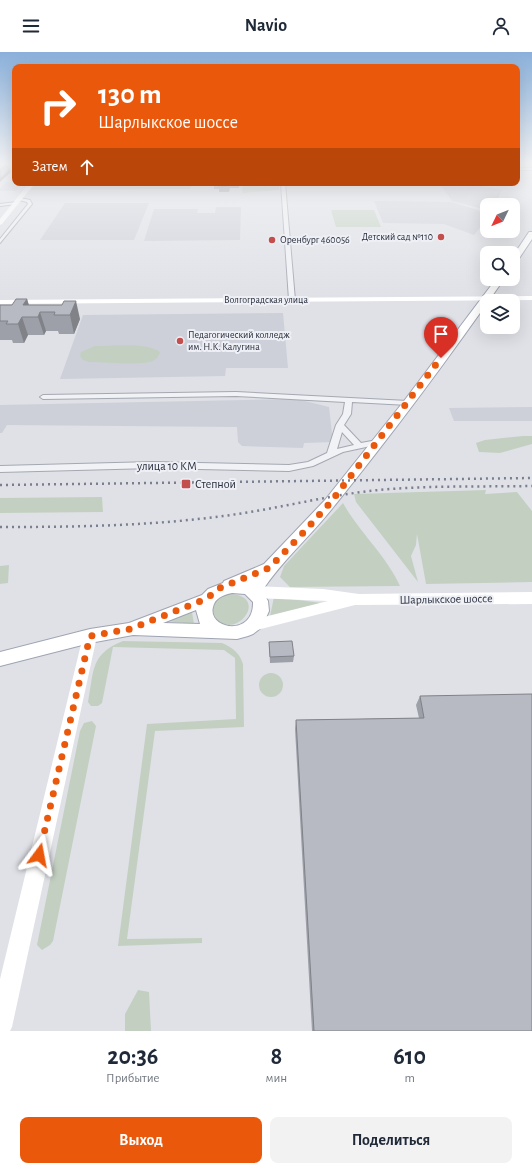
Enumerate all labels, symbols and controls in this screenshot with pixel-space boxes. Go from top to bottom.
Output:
icon: menu [20,15,42,37]
icon: person [490,15,512,37]
text: Navio [245,17,287,35]
icon: right [32,80,84,132]
text: 130 m [98,81,162,109]
text: Шарлыкское шоссе [98,114,238,132]
icon: ahead [76,156,98,178]
text: Затем [32,159,68,174]
north arrow [480,198,520,238]
map controls [480,198,520,334]
place label: Детский сад №110 [362,232,433,242]
marker: Детский сад №110 [436,232,446,242]
marker: Оренбург 460056 [267,235,277,245]
place label: Оренбург 460056 [280,235,350,245]
button: search [480,246,520,286]
button: layers [480,294,520,334]
street label: Волгоградская улица [224,295,308,305]
pin [424,317,458,358]
icon: arrive [430,323,452,345]
place label: Педагогический колледж им. Н.К. Калугина [188,330,290,352]
marker: Педагогический колледж им. Н.К. Калугина [175,336,185,346]
street label: улица 10 КМ [136,460,197,473]
marker: Степной [180,478,192,490]
place label: Степной [195,478,236,490]
street label: Шарлыкское шоссе [399,592,493,606]
position arrow [18,834,60,876]
text: 20:36 [107,1045,158,1069]
text: 8 [270,1045,282,1069]
text: 610 [393,1045,426,1069]
text: Прибытие [106,1072,160,1085]
text: мин [266,1072,287,1085]
text: m [404,1072,415,1085]
button: Выход [20,1117,262,1163]
button: Поделиться [270,1117,512,1163]

